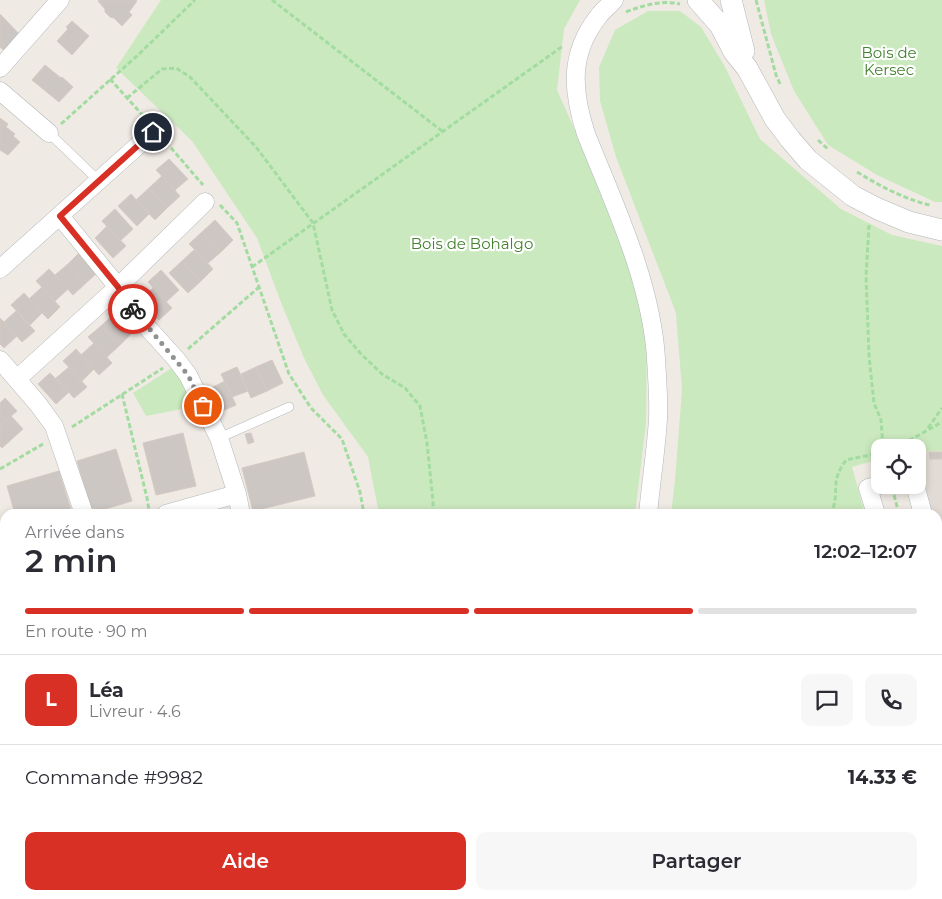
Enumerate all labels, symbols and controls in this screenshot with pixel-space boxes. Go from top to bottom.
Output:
park label: Bois de Kersec [861,43,917,79]
pin [132,111,174,153]
icon: home [139,118,167,146]
park label: Bois de Bohalgo [411,234,533,253]
courier [108,284,158,334]
icon: bike [119,295,147,323]
pin [182,385,224,427]
icon: bag [189,392,217,420]
map controls [871,439,926,494]
button: locate [871,439,926,494]
text: Arrivée dans [25,523,124,542]
text: 12:02–12:07 [814,540,917,563]
text: 2 min [25,541,117,580]
text: En route · 90 m [25,622,148,641]
button: chat [801,674,853,726]
button: phone [865,674,917,726]
text: Léa [89,679,124,702]
text: L [45,688,57,711]
text: Livreur · 4.6 [89,702,181,721]
text: Commande #9982 [25,766,203,789]
text: 14.33 € [848,766,917,789]
button: Aide [25,832,466,890]
button: Partager [476,832,917,890]

